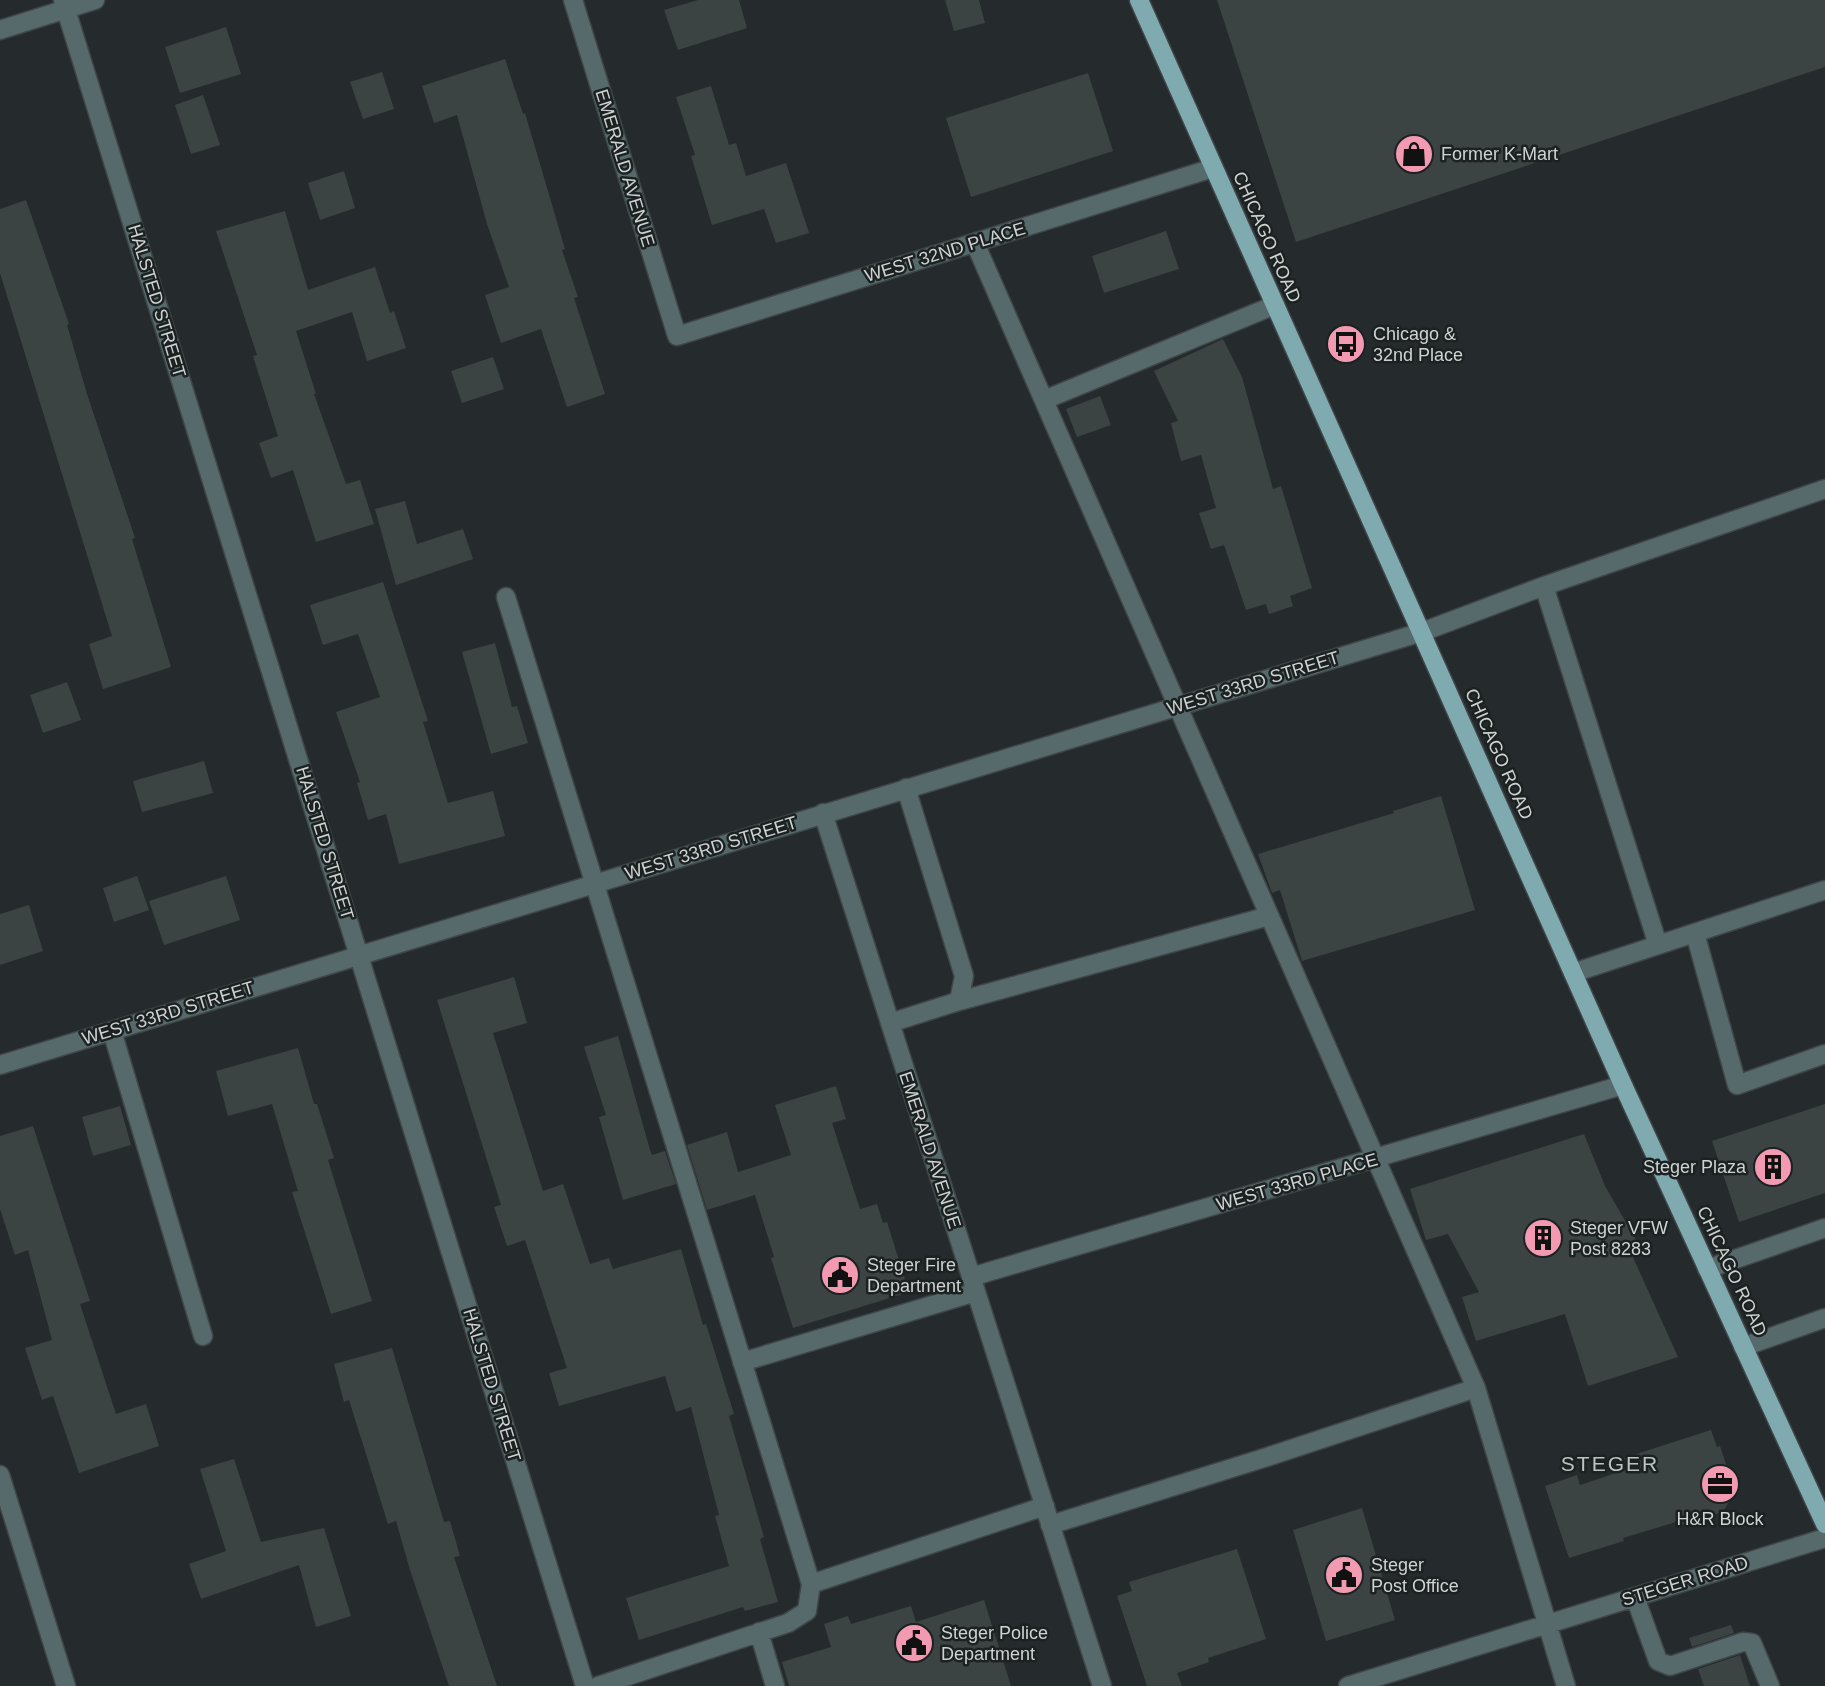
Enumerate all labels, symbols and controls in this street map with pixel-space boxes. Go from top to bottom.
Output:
street label: EMERALD AVENUE [592,87,658,249]
shop icon: Former K-Mart [1393,133,1435,175]
place label: Former K-Mart [1441,144,1558,164]
street label: CHICAGO ROAD [1229,169,1305,305]
street label: WEST 32ND PLACE [862,218,1028,286]
street label: HALSTED STREET [124,222,190,380]
bus stop icon: Chicago & 32nd Place [1325,323,1367,365]
place label: Chicago & 32nd Place [1373,324,1463,365]
street label: WEST 33RD STREET [1165,647,1341,719]
street label: CHICAGO ROAD [1461,686,1537,822]
street label: HALSTED STREET [292,764,358,922]
street label: WEST 33RD STREET [623,812,799,884]
street label: WEST 33RD STREET [80,977,256,1049]
street label: EMERALD AVENUE [895,1069,965,1231]
building icon: Steger Plaza [1752,1146,1794,1188]
street label: WEST 33RD PLACE [1214,1149,1380,1215]
place label: Steger Plaza [1643,1157,1747,1177]
street label: CHICAGO ROAD [1693,1203,1771,1339]
building icon: Steger VFW Post 8283 [1522,1217,1564,1259]
place label: Steger VFW Post 8283 [1570,1218,1668,1259]
public building icon: Steger Fire Department [819,1254,861,1296]
place label: Steger Fire Department [867,1255,961,1296]
street label: HALSTED STREET [459,1306,525,1464]
district label: STEGER [1561,1452,1659,1475]
office icon: H&R Block [1699,1463,1741,1505]
place label: H&R Block [1676,1509,1765,1529]
street label: STEGER ROAD [1619,1552,1751,1610]
public building icon: Steger Post Office [1323,1554,1365,1596]
place label: Steger Post Office [1371,1555,1459,1596]
public building icon: Steger Police Department [893,1622,935,1664]
place label: Steger Police Department [941,1623,1048,1664]

